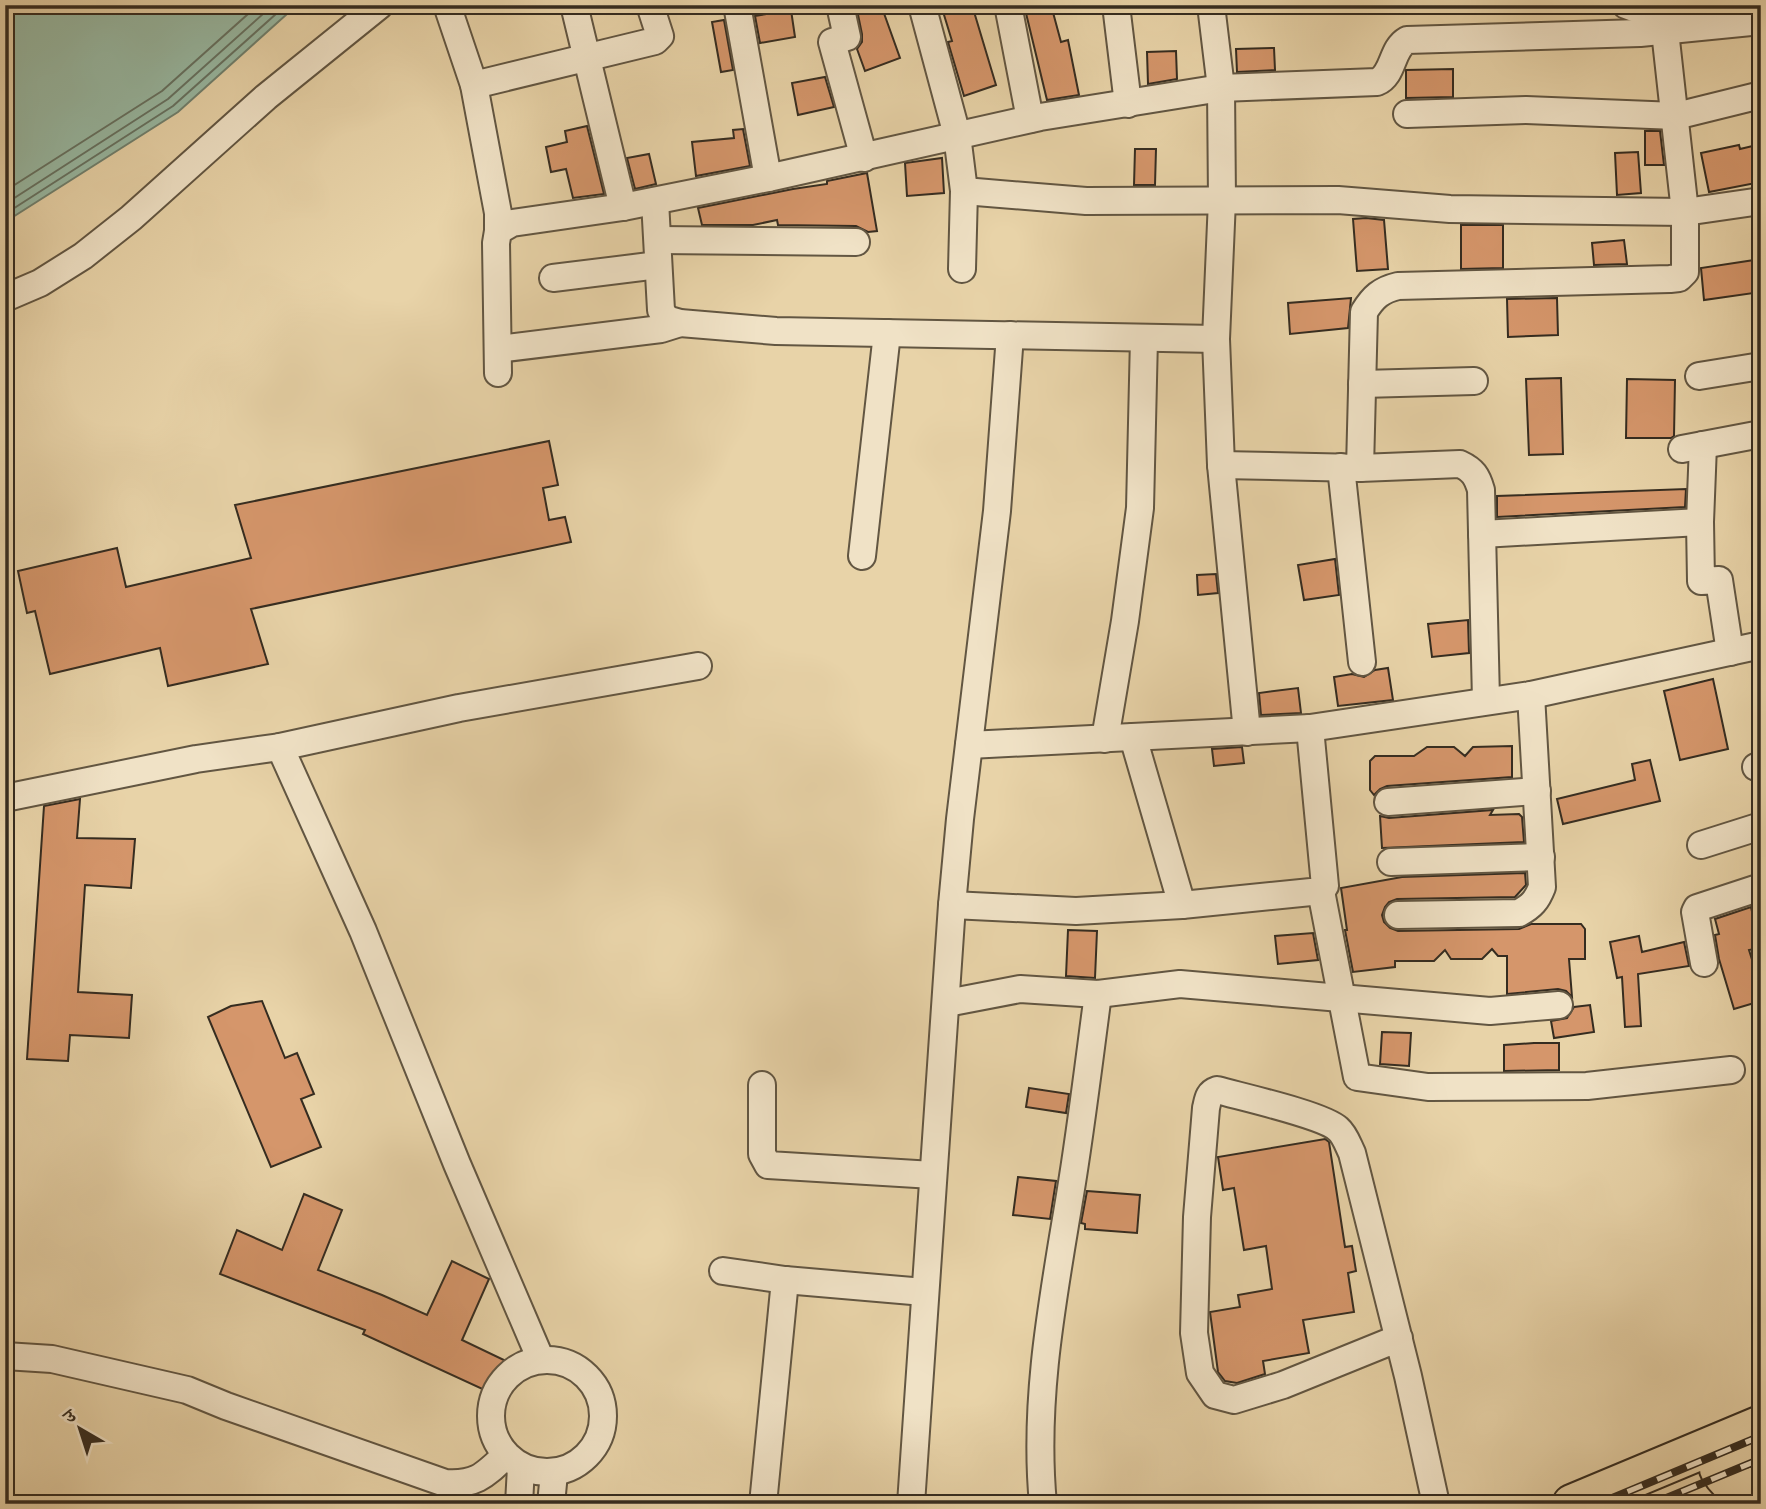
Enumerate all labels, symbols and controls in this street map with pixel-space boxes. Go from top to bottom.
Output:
north arrow [46,1394,116,1464]
text: उ [57,1403,82,1430]

